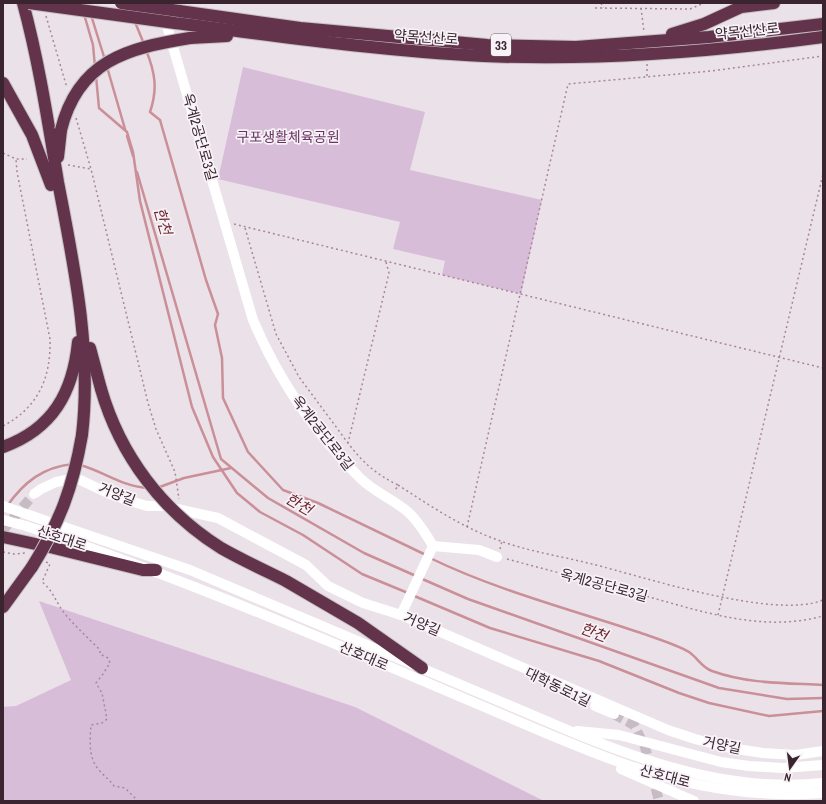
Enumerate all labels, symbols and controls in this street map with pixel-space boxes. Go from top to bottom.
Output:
street label: 약목선산로 [714,19,780,43]
street label: 약목선산로 [393,26,459,48]
road number: 33 [491,34,511,56]
street label: 옥계2공단로3길 [179,91,221,183]
park label: 구포생활체육공원 [236,128,340,146]
water label: 한천 [149,205,178,239]
street label: 옥계2공단로3길 [288,392,358,474]
street label: 거양길 [96,478,138,510]
water label: 한천 [282,488,318,521]
street label: 산호대로 [35,521,89,555]
street label: 옥계2공단로3길 [558,565,650,605]
street label: 거양길 [401,608,443,640]
water label: 한천 [577,617,613,647]
street label: 산호대로 [337,638,391,674]
street label: 대학동로1길 [522,663,594,711]
street label: 거양길 [701,732,743,758]
north arrow [770,748,810,788]
street label: 산호대로 [638,761,692,791]
text: N [783,770,792,785]

